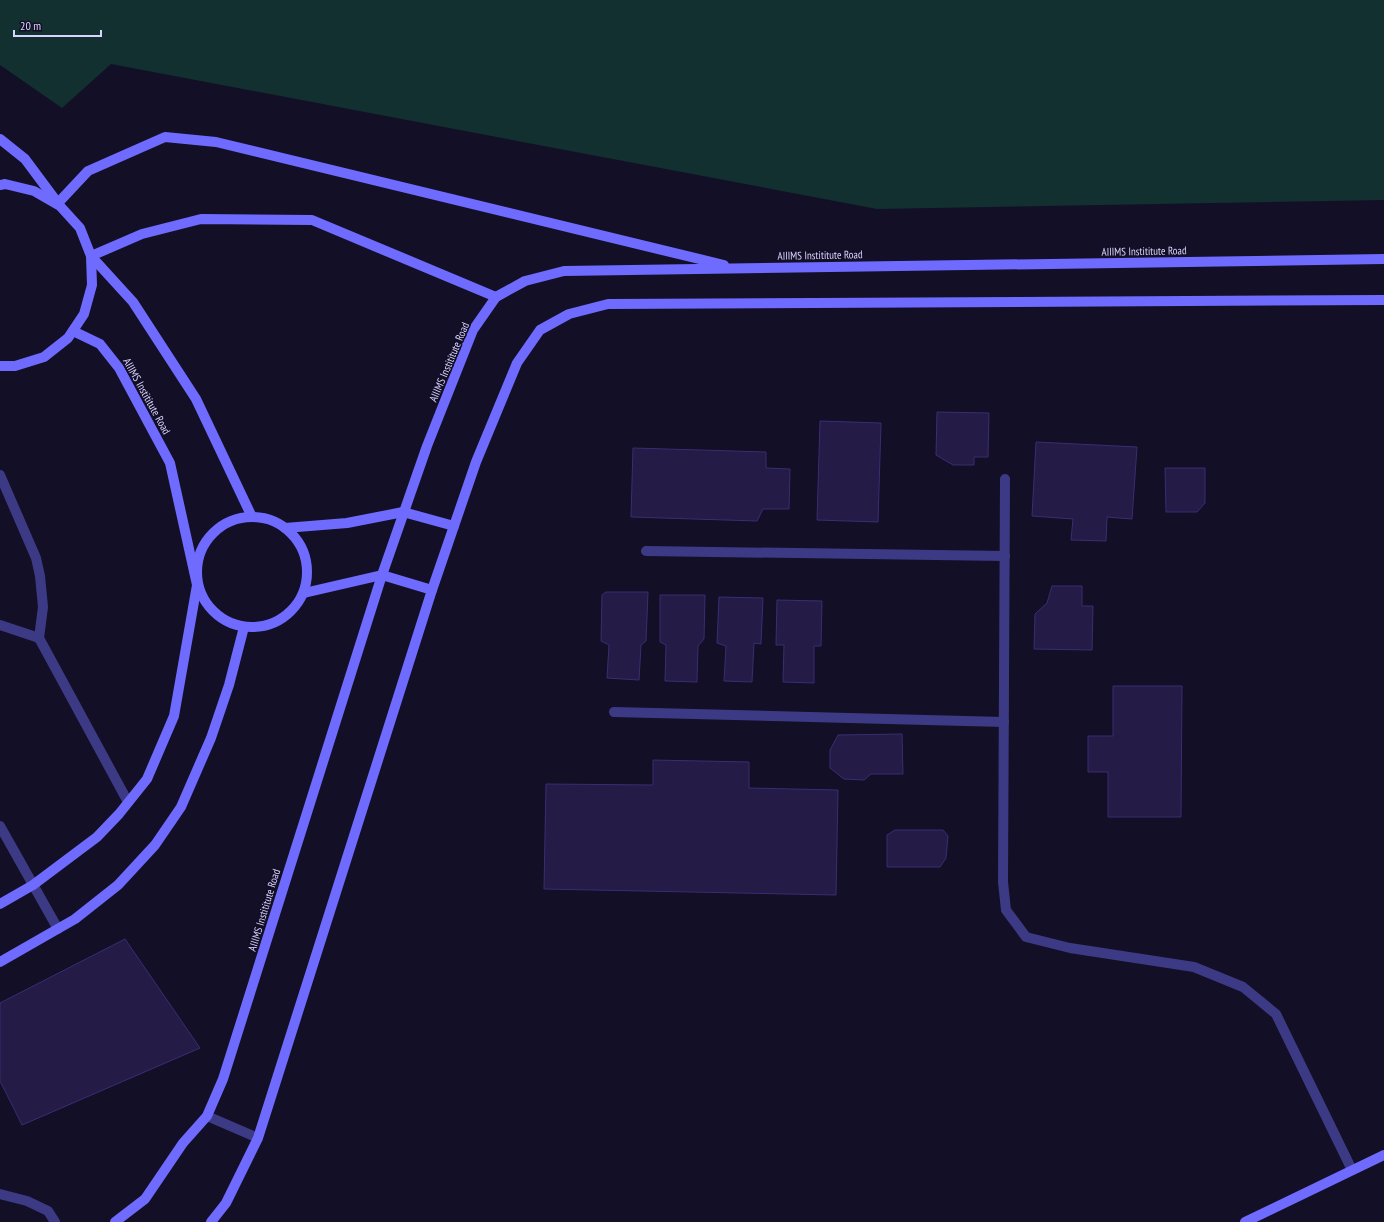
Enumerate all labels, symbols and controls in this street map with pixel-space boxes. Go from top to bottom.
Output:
scale bar [14,12,101,38]
text: 20 m [20,18,41,33]
street label: AIIIMS Instititute Road [1101,243,1187,259]
street label: AIIIMS Instititute Road [777,247,863,263]
street label: AIIIMS Instititute Road [426,320,472,404]
street label: AIIIMS Instititute Road [120,355,174,437]
street label: AIIIMS Instititute Road [245,867,283,953]

